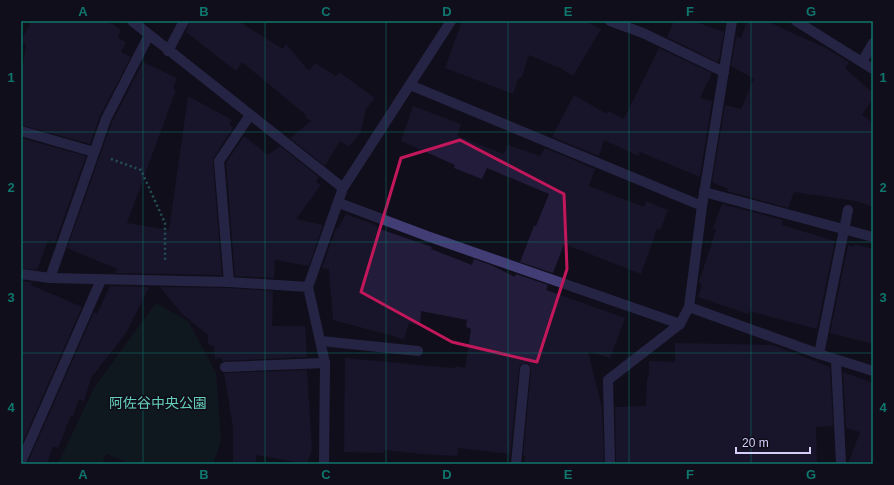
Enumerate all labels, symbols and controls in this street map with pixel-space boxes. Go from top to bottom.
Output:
text: A [78,4,88,19]
text: B [199,4,209,19]
text: C [321,4,331,19]
text: D [442,4,452,19]
text: E [564,4,573,19]
text: F [686,4,694,19]
text: G [806,4,816,19]
text: 1 [7,70,15,85]
text: 1 [879,70,887,85]
text: 2 [7,180,15,195]
text: 2 [879,180,887,195]
text: 3 [7,290,15,305]
text: 3 [879,290,887,305]
park label: 阿佐谷中央公園 [109,395,207,411]
text: 4 [7,400,15,415]
text: 4 [879,400,887,415]
scale bar [736,429,810,455]
text: 20 m [742,436,769,450]
text: A [78,467,88,482]
text: B [199,467,209,482]
text: C [321,467,331,482]
text: D [442,467,452,482]
text: E [564,467,573,482]
text: F [686,467,694,482]
text: G [806,467,816,482]

